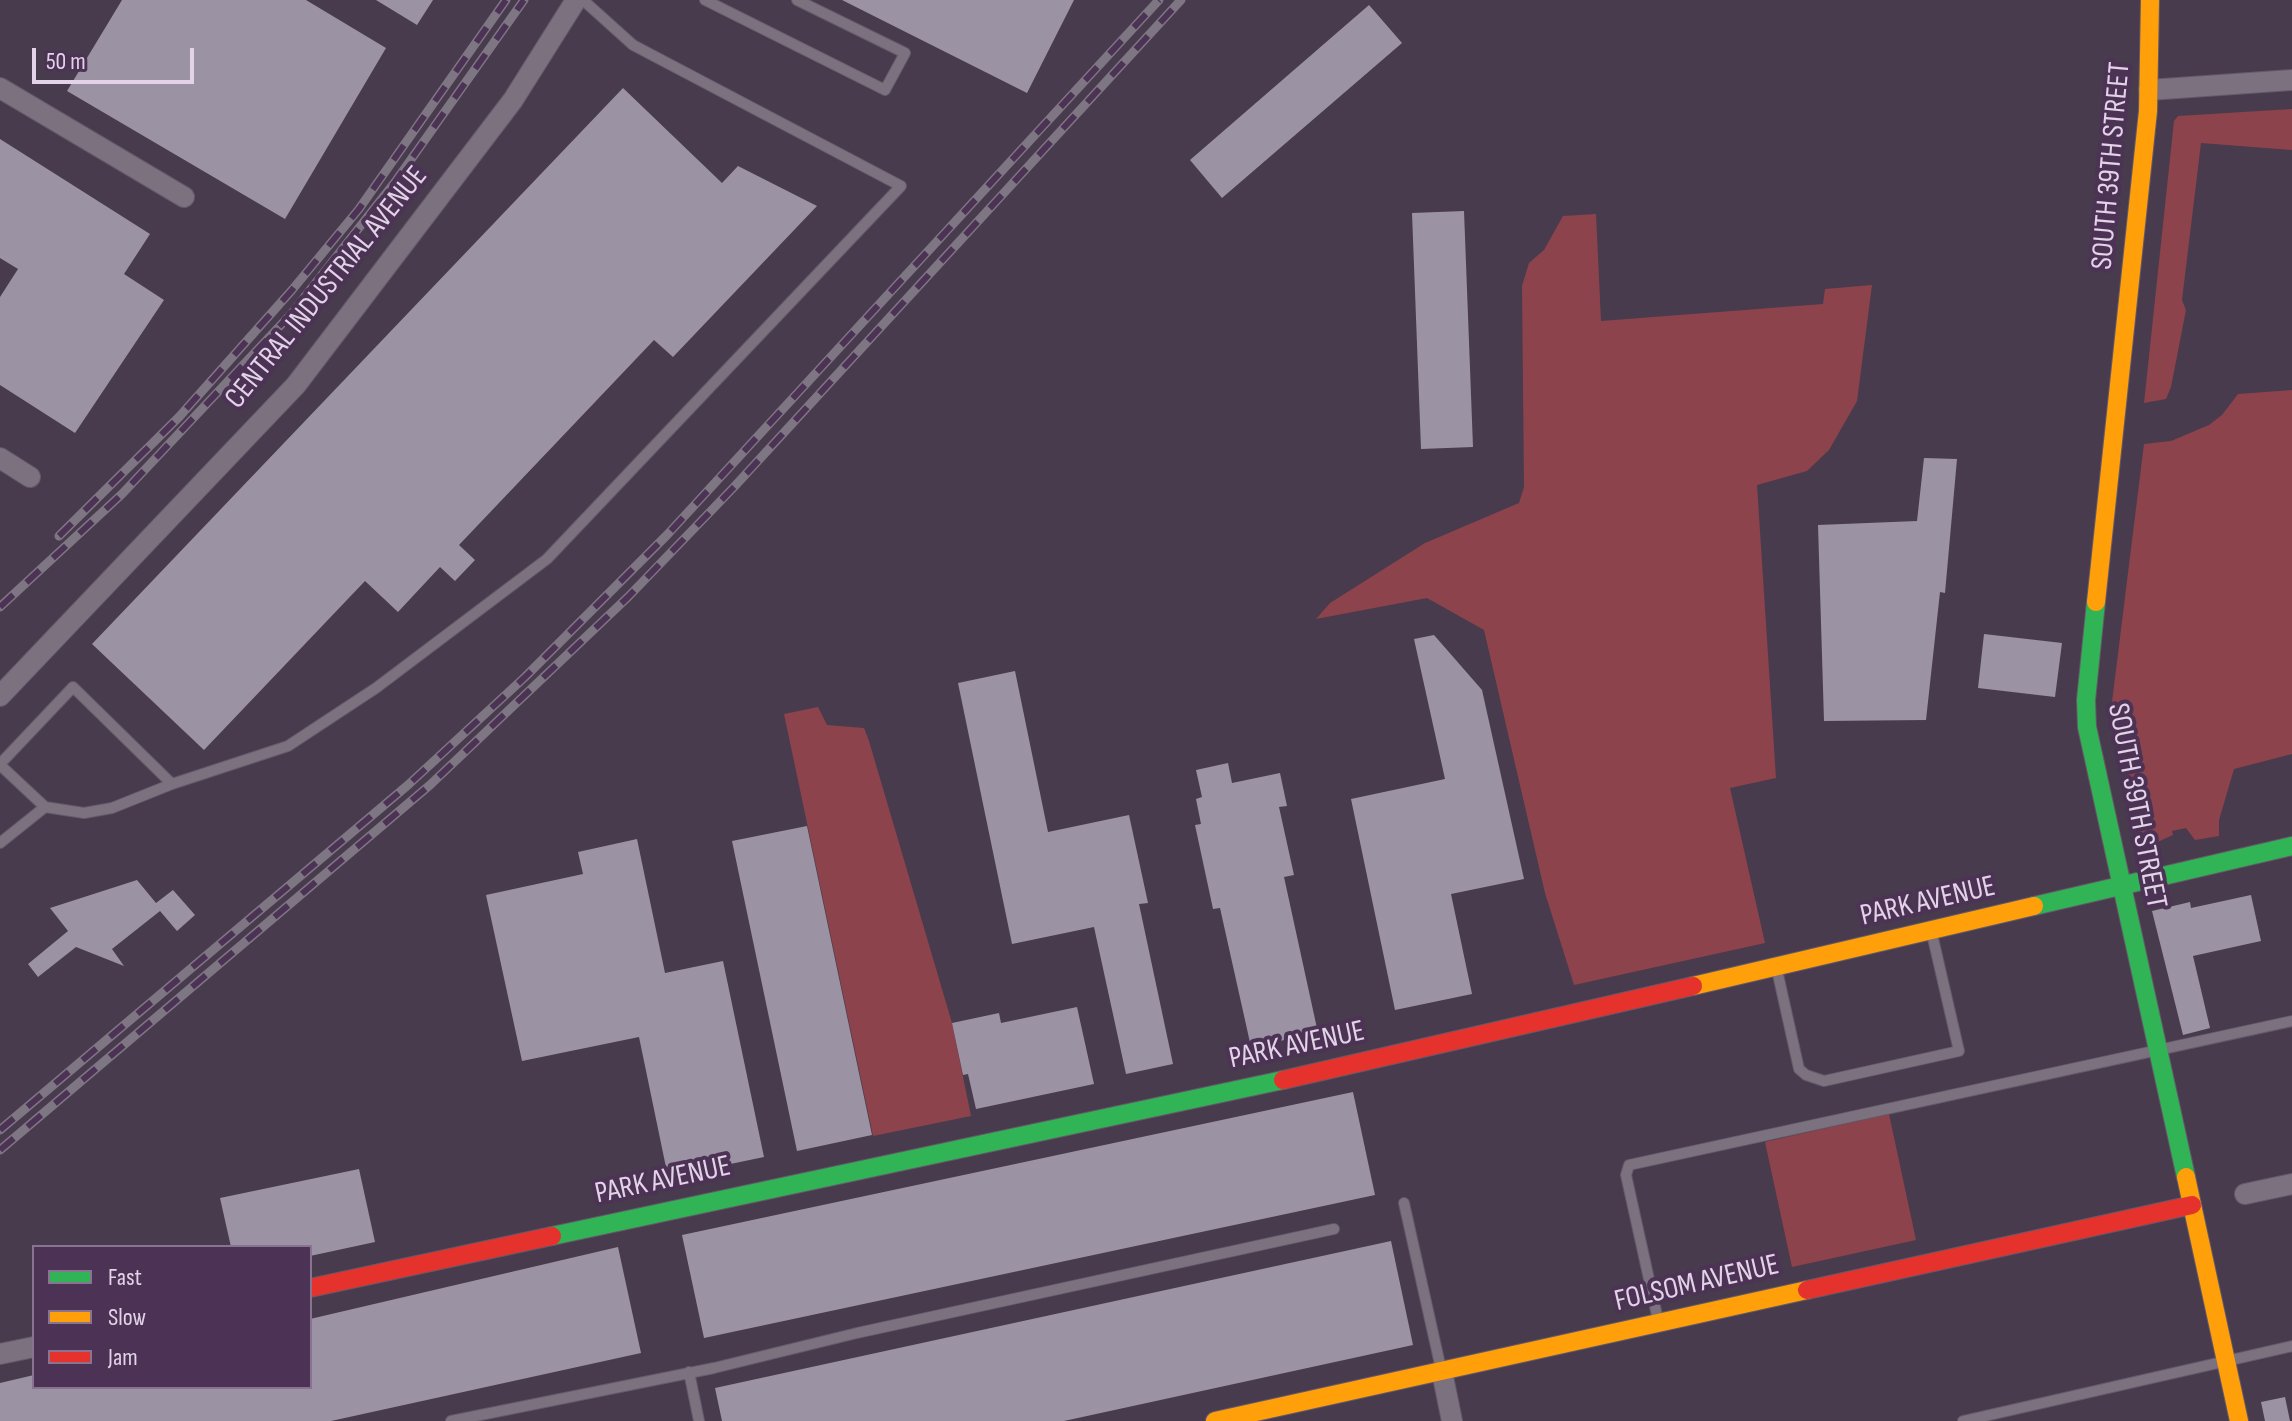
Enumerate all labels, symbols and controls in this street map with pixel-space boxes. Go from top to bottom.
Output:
scale bar [36,32,198,82]
text: 50 m [46,47,86,76]
street label: SOUTH 39TH STREET [2085,61,2139,271]
street label: CENTRAL INDUSTRIAL AVENUE [218,160,436,416]
street label: SOUTH 39TH STREET [2098,700,2174,912]
street label: PARK AVENUE [1857,869,1999,935]
street label: PARK AVENUE [1226,1014,1368,1078]
street label: PARK AVENUE [592,1149,734,1213]
legend [32,1245,312,1389]
street label: FOLSOM AVENUE [1611,1248,1783,1320]
text: Fast [108,1263,142,1292]
text: Slow [108,1303,146,1332]
text: Jam [108,1343,138,1372]

